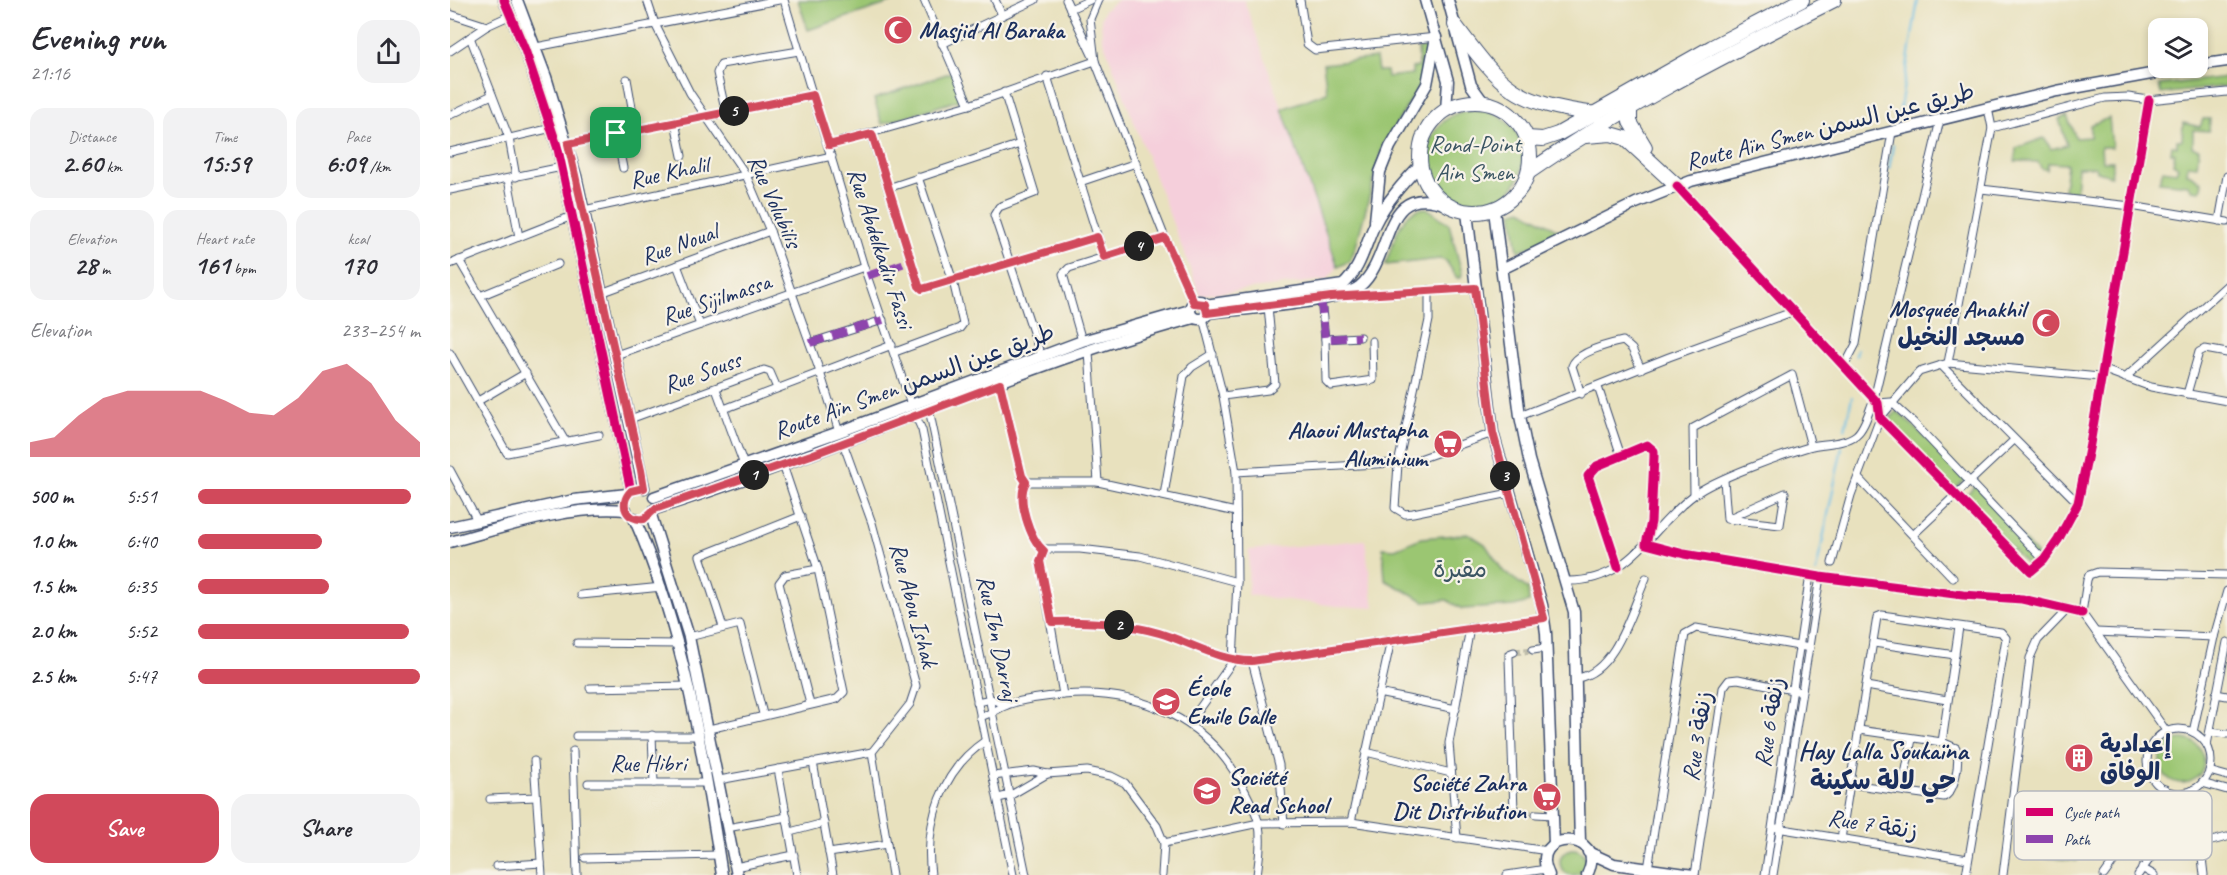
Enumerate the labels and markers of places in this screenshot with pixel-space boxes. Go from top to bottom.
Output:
mosque icon: Masjid Al Baraka [882,14,914,46]
place label: Masjid Al Baraka [919,15,1066,45]
pin: 5 [719,96,749,126]
pin [590,107,641,158]
pin: 4 [1124,231,1154,261]
place label: Mosquée Anakhil مسجد النخيل [1889,294,2030,352]
mosque icon: Mosquée Anakhil مسجد النخيل [2030,307,2062,339]
place label: Alaoui Mustapha Aluminium [1288,415,1429,473]
supermarket icon: Alaoui Mustapha Aluminium [1432,428,1464,460]
pin: 1 [739,460,769,490]
pin: 3 [1490,461,1520,491]
pin: 2 [1104,610,1134,640]
place label: École Emile Galle [1187,673,1277,731]
school or university icon: École Emile Galle [1150,686,1182,718]
place label: إعدادية الوفاق [2100,729,2171,788]
building icon: إعدادية الوفاق [2063,742,2095,774]
place label: Société Read School [1228,762,1332,820]
place label: Société Zahra Dit Distribution [1393,768,1528,826]
school or university icon: Société Read School [1191,775,1223,807]
supermarket icon: Société Zahra Dit Distribution [1531,781,1563,813]

